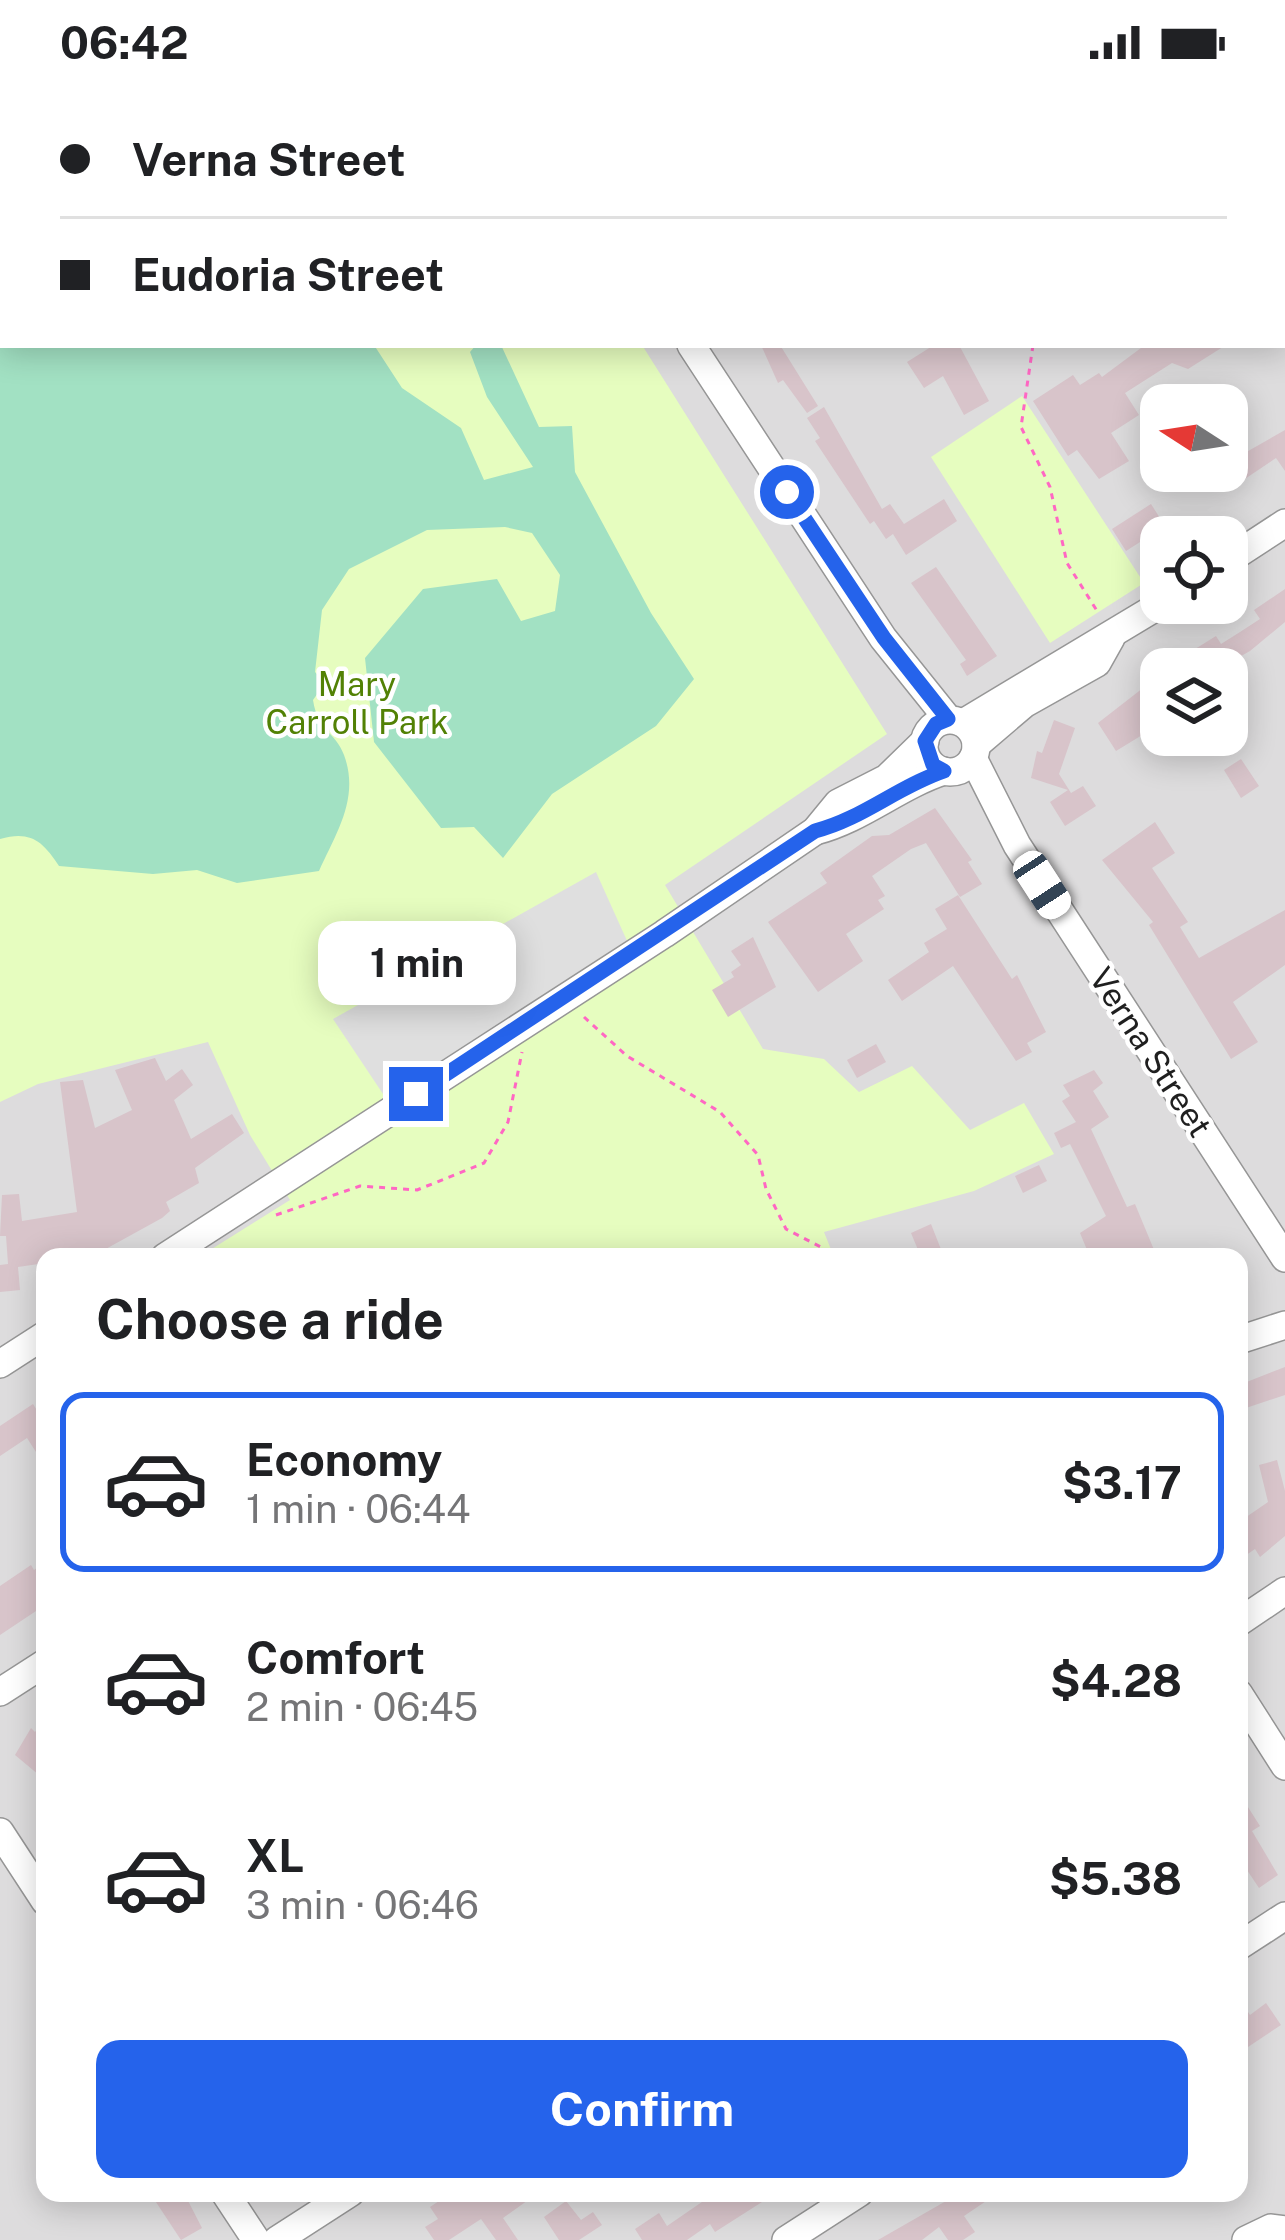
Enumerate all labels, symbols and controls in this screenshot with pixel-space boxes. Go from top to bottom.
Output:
text: 06:42 [60,16,189,69]
text: Verna Street [132,133,405,186]
text: Eudoria Street [132,248,444,301]
north arrow [1140,384,1248,492]
map controls [1140,384,1248,756]
route start [760,465,814,519]
button: locate [1140,516,1248,624]
button: layers [1140,648,1248,756]
park label: Mary Carroll Park [266,665,448,741]
car [1007,845,1077,925]
callout: 1 min [317,920,515,1004]
text: 1 min [370,940,464,986]
street label: Verna Street [1082,960,1220,1144]
route end [389,1067,443,1121]
text: Choose a ride [96,1288,444,1351]
icon: car [102,1428,210,1536]
text: Economy [246,1433,442,1486]
text: $3.17 [1062,1456,1182,1509]
text: 1 min · 06:44 [246,1486,471,1532]
icon: car [102,1626,210,1734]
text: Comfort [246,1631,425,1684]
text: $4.28 [1050,1654,1182,1707]
text: 2 min · 06:45 [246,1684,478,1730]
icon: car [102,1824,210,1932]
text: XL [246,1829,304,1882]
text: $5.38 [1049,1852,1182,1905]
text: 3 min · 06:46 [246,1882,479,1928]
button: Confirm [96,2040,1188,2178]

